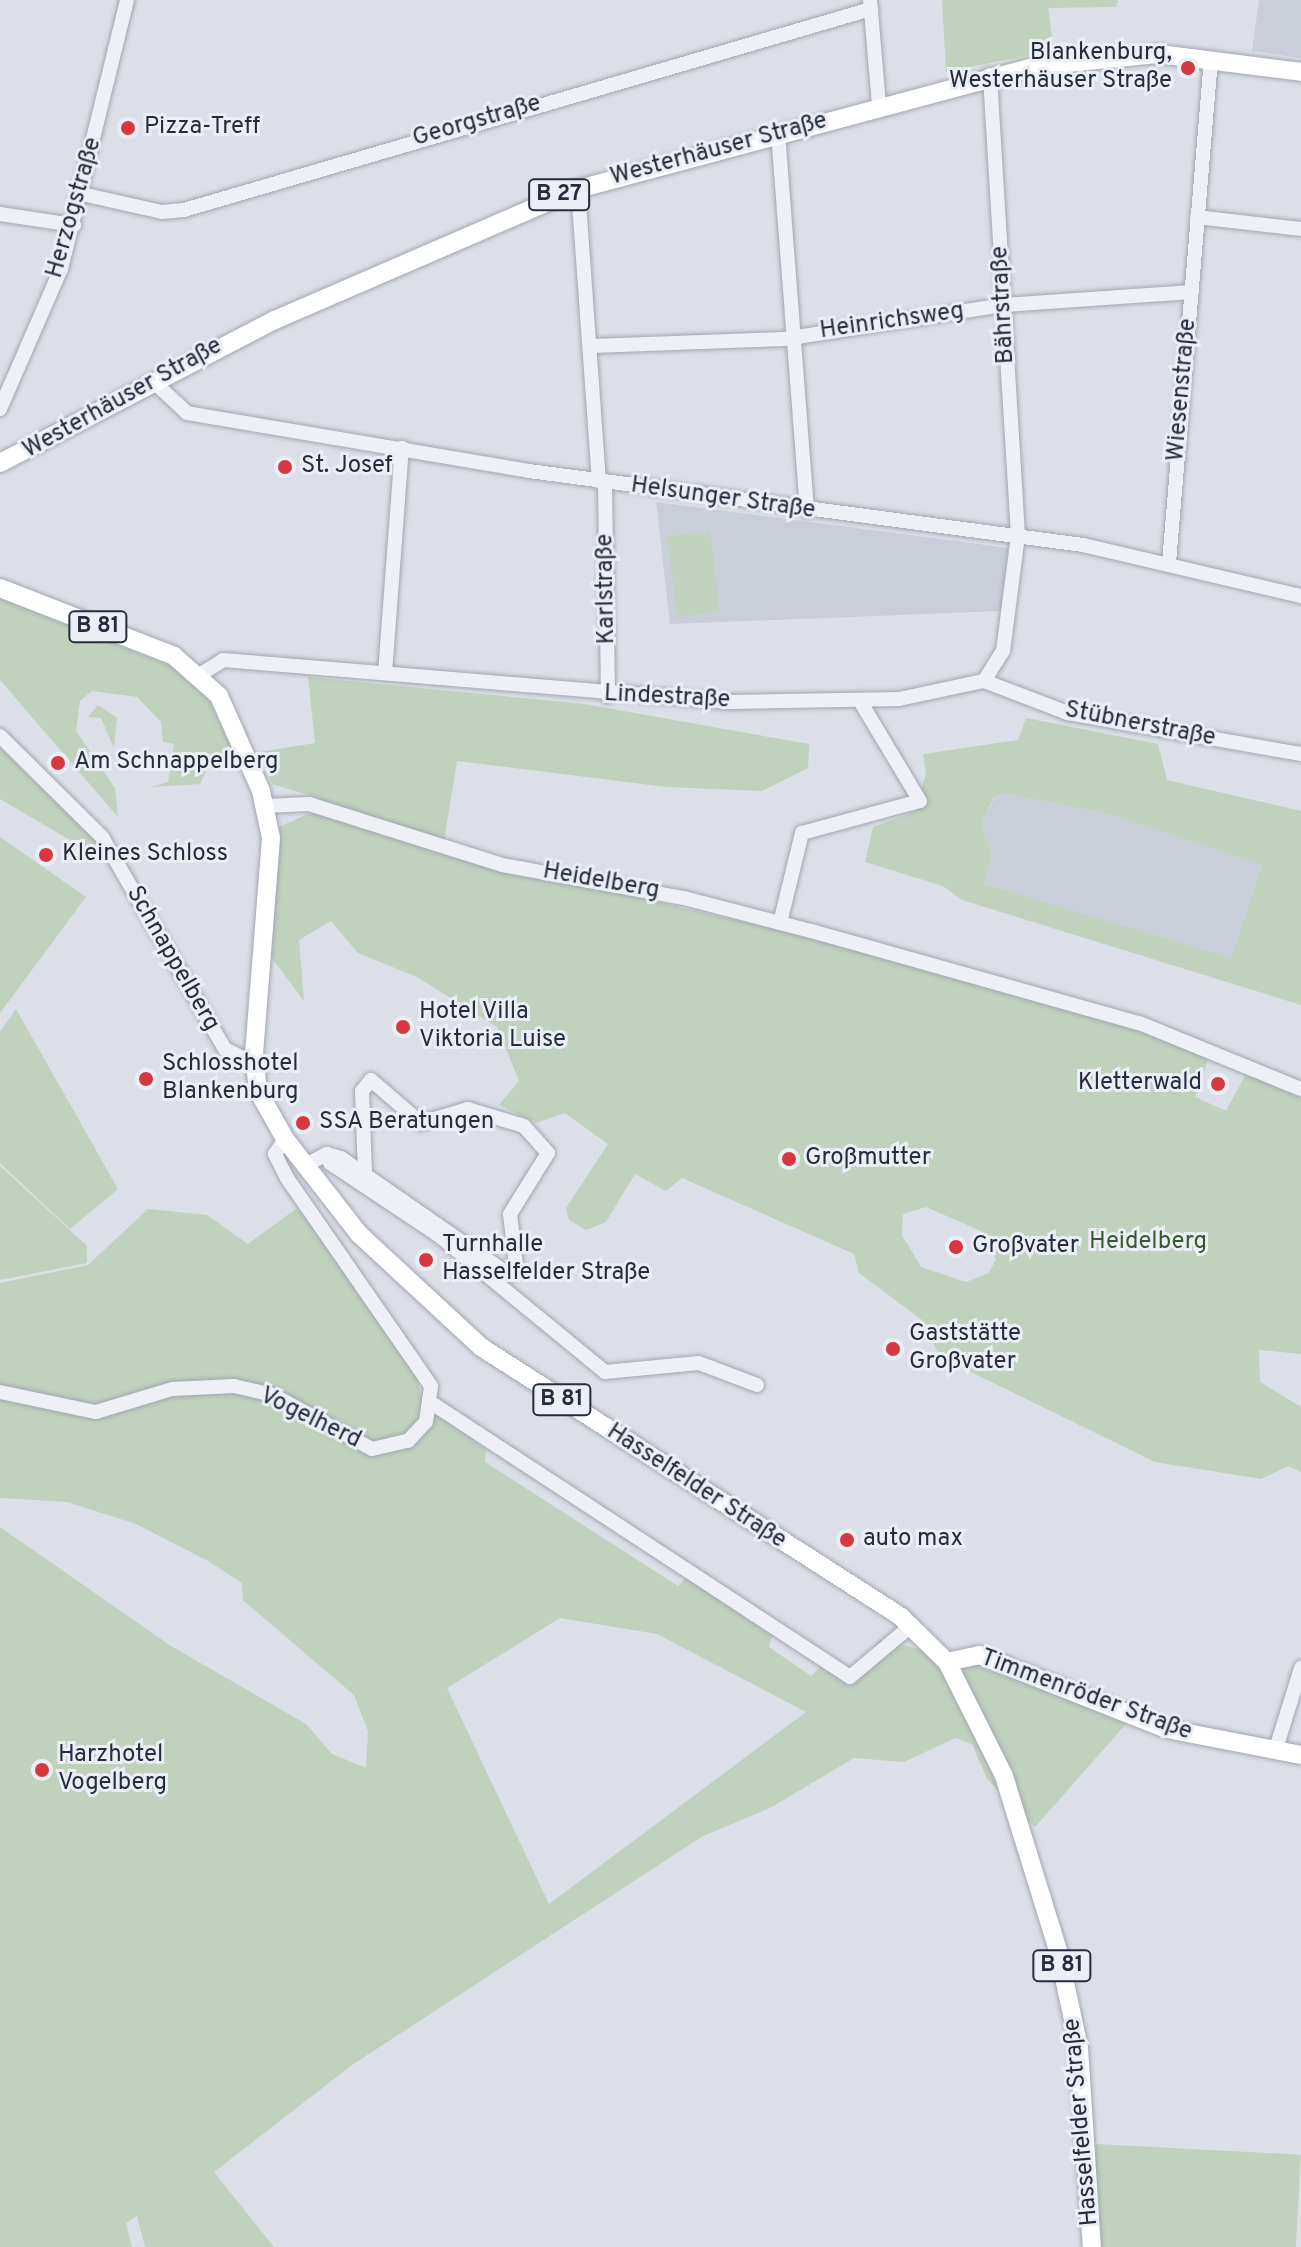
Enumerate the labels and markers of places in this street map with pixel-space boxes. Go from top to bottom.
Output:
place label: Blankenburg, Westerhäuser Straße [949,40,1172,96]
marker: Blankenburg, Westerhäuser Straße [1179,59,1197,77]
place label: Pizza-Treff [144,114,260,142]
marker: Pizza-Treff [119,119,137,137]
place label: St. Josef [301,453,392,481]
marker: St. Josef [276,458,294,476]
place label: Am Schnappelberg [74,749,278,777]
marker: Am Schnappelberg [49,754,67,772]
place label: Kleines Schloss [62,841,228,869]
marker: Kleines Schloss [37,846,55,864]
place label: Hotel Villa Viktoria Luise [419,999,566,1055]
marker: Hotel Villa Viktoria Luise [394,1018,412,1036]
place label: Schlosshotel Blankenburg [162,1051,299,1107]
marker: Schlosshotel Blankenburg [137,1070,155,1088]
place label: Kletterwald [1078,1070,1202,1098]
marker: Kletterwald [1209,1075,1227,1093]
place label: SSA Beratungen [319,1109,495,1137]
marker: SSA Beratungen [294,1114,312,1132]
place label: Großmutter [805,1145,931,1173]
marker: Großmutter [780,1150,798,1168]
place label: Turnhalle Hasselfelder Straße [442,1232,650,1288]
place label: Großvater [972,1233,1079,1261]
marker: Großvater [947,1238,965,1256]
marker: Turnhalle Hasselfelder Straße [417,1251,435,1269]
place label: Gaststätte Großvater [909,1321,1021,1377]
marker: Gaststätte Großvater [884,1340,902,1358]
place label: auto max [863,1526,963,1554]
marker: auto max [838,1531,856,1549]
place label: Harzhotel Vogelberg [58,1742,167,1798]
marker: Harzhotel Vogelberg [33,1761,51,1779]

